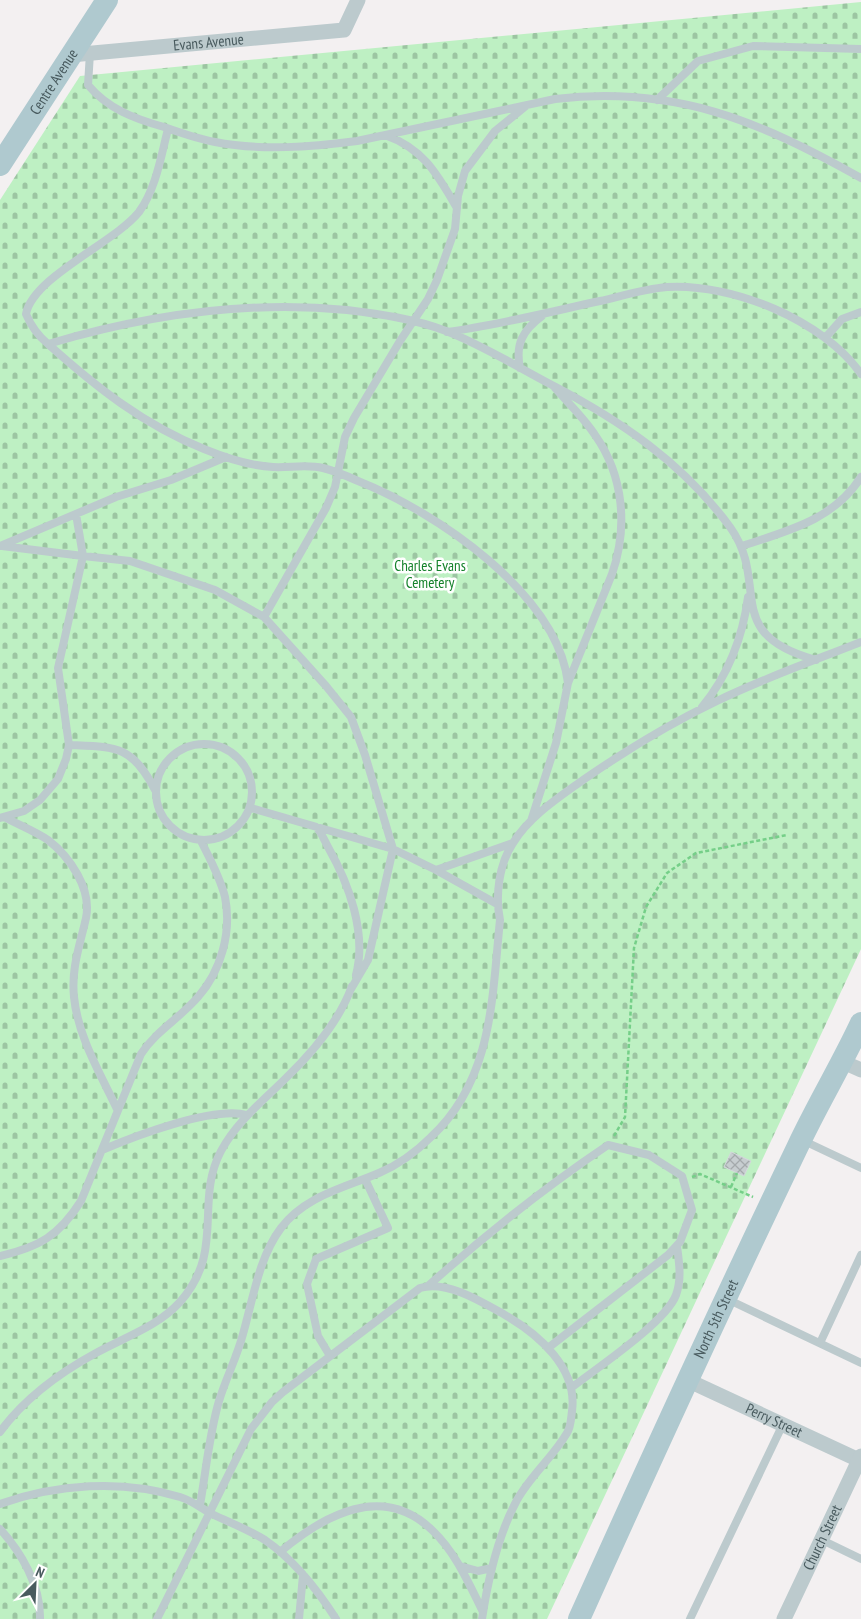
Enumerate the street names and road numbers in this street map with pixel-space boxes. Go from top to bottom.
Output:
street label: Evans Avenue [172,29,244,55]
street label: Centre Avenue [25,45,82,118]
street label: North 5th Street [689,1276,742,1361]
street label: Perry Street [743,1399,806,1441]
street label: Church Street [798,1502,846,1573]

